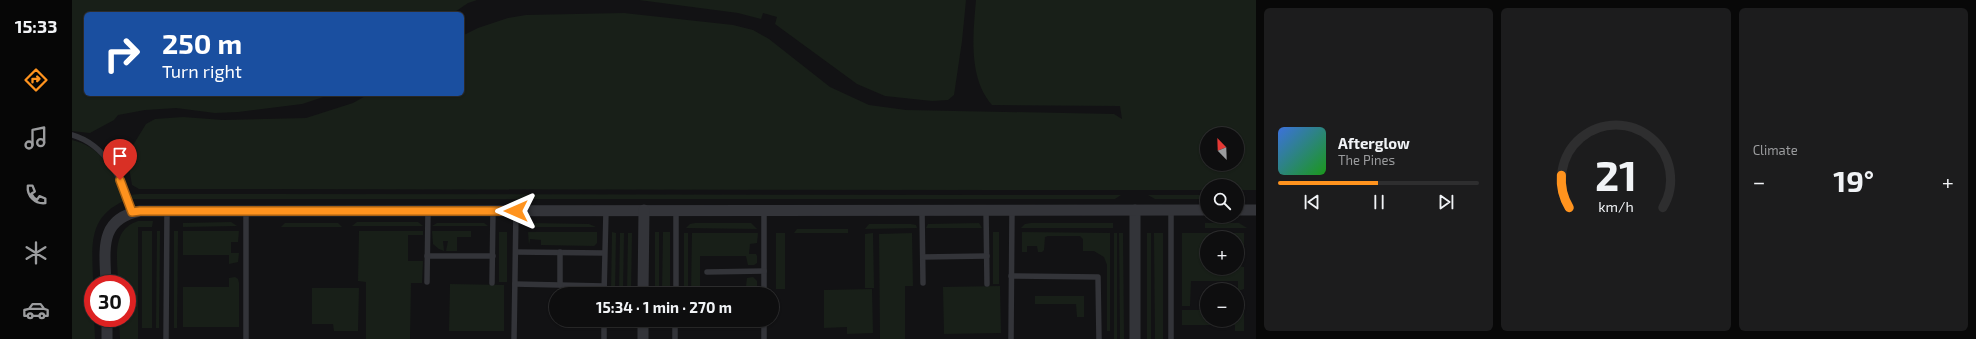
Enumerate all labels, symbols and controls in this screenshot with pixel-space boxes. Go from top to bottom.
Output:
text: 15:33 [15,15,57,37]
text: 250 m [162,26,242,60]
icon: right [96,28,148,80]
text: Turn right [162,60,242,82]
icon: directions [22,66,50,94]
icon: music [22,124,50,152]
north arrow [1200,127,1244,171]
map controls [1200,127,1244,327]
text: Afterglow [1338,134,1410,152]
pin [103,139,137,180]
text: Climate [1753,142,1798,158]
icon: arrive [109,145,131,167]
text: 21 [1595,148,1637,198]
text: The Pines [1338,152,1395,168]
text: 19° [1833,162,1874,198]
text: − [1753,168,1766,194]
text: + [1942,168,1954,194]
button: search [1200,179,1244,223]
icon: phone [22,181,50,209]
position arrow [495,190,537,232]
icon: previous [1301,191,1323,213]
icon: pause [1368,191,1390,213]
icon: next [1435,191,1457,213]
text: km/h [1598,197,1634,214]
button: + [1200,231,1244,275]
icon: climate [22,239,50,267]
speed limit sign: 30 [84,275,136,327]
button: − [1200,283,1244,327]
icon: car [22,296,50,324]
text: 15:34 · 1 min · 270 m [596,298,732,316]

